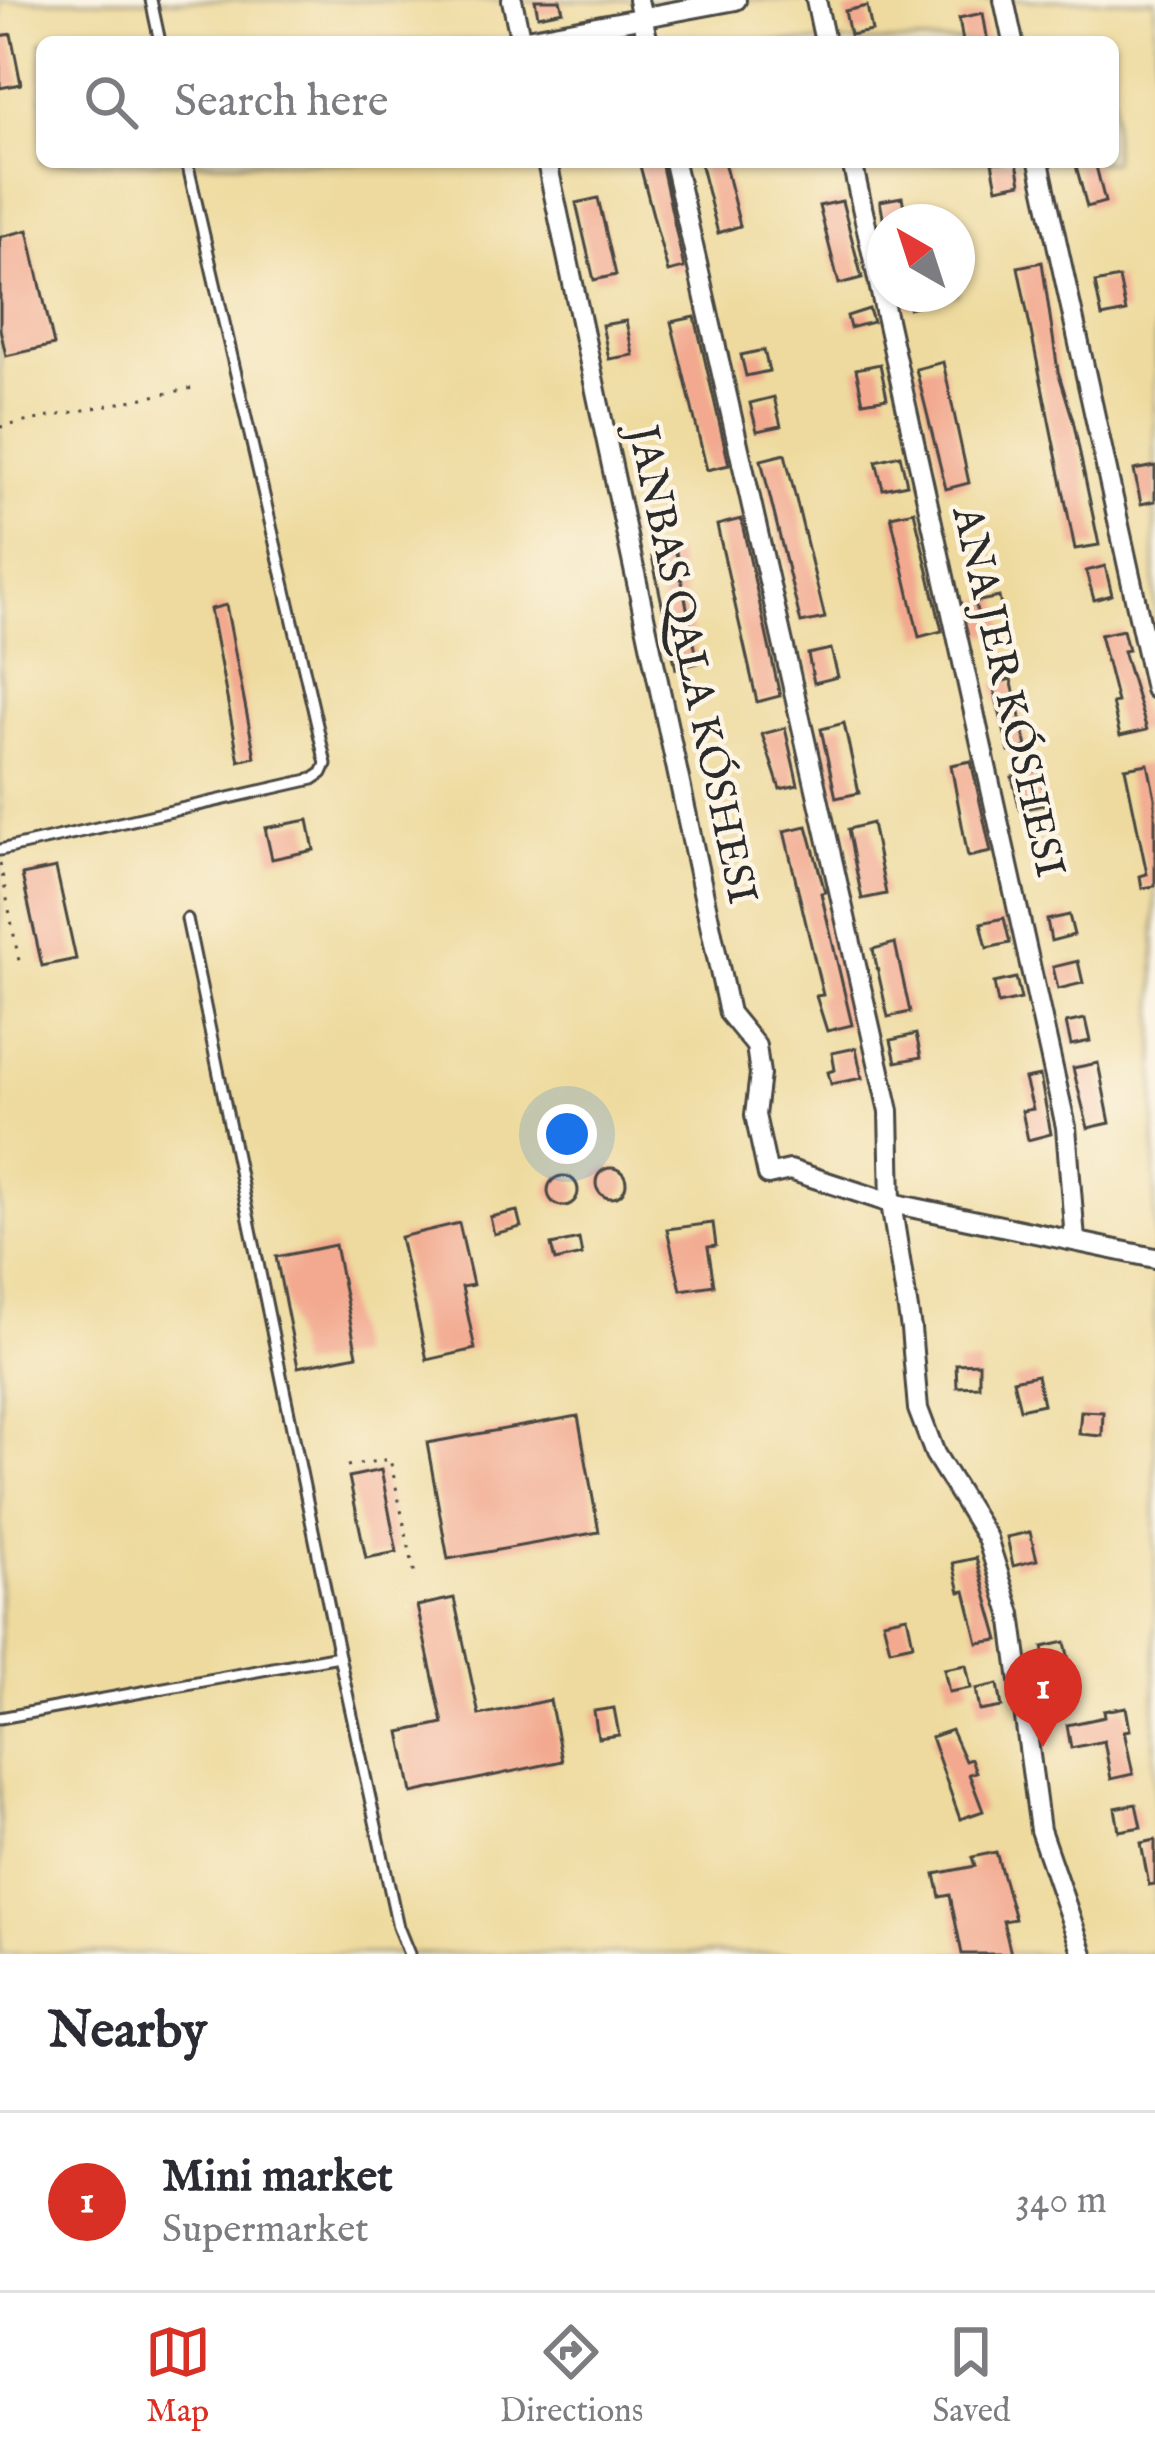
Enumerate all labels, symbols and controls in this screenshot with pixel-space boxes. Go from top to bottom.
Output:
search box [36,36,1119,168]
icon: search [78,69,144,135]
text: Search here [174,74,388,131]
north arrow [867,204,975,312]
street label: JANBAS QALA KÓSHESI [614,417,769,909]
street label: ANA JER KÓSHESI [938,500,1076,883]
your location [537,1104,597,1164]
pin: 1 [1004,1648,1082,1747]
text: Nearby [48,2000,207,2065]
text: Mini market [162,2149,393,2206]
text: 1 [80,2177,94,2226]
text: 340 m [1016,2177,1107,2226]
text: Supermarket [162,2206,369,2255]
tab: Map [145,2319,211,2433]
tab: Directions [500,2319,643,2433]
tab: Saved [932,2319,1010,2433]

